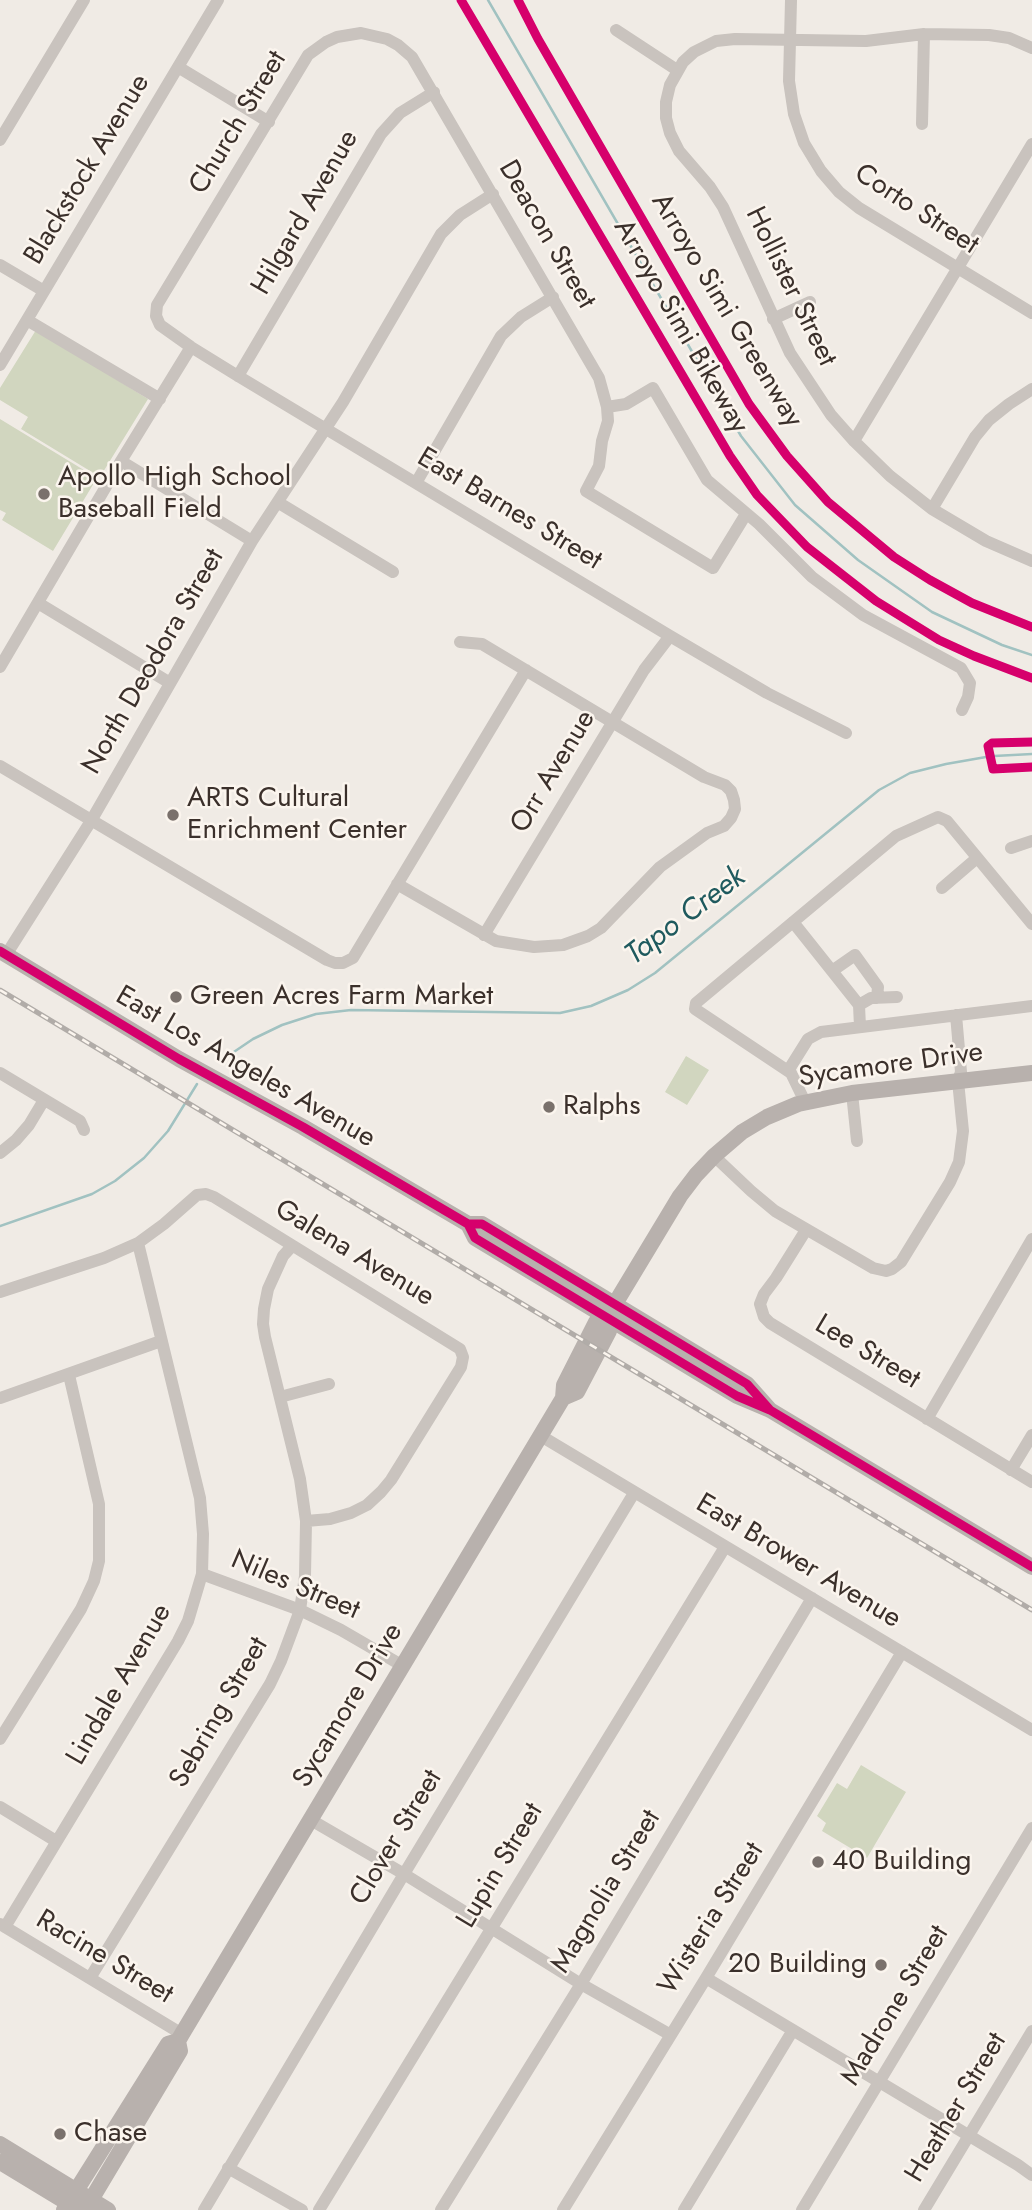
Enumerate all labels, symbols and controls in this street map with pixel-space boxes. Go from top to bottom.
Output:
street label: Church Street [183,45,295,201]
street label: Blackstock Avenue [18,69,158,271]
street label: Hilgard Avenue [245,125,367,301]
street label: Deacon Street [490,155,602,315]
street label: Corto Street [848,157,984,263]
street label: Arroyo Simi Greenway [643,188,809,434]
street label: Hollister Street [737,202,843,372]
street label: Arroyo Simi Bikeway [605,214,755,440]
street label: East Barnes Street [411,442,607,578]
place label: Apollo High School Baseball Field [58,461,291,527]
marker: Apollo High School Baseball Field [36,486,52,502]
street label: North Deodora Street [76,543,232,781]
street label: Orr Avenue [504,705,604,839]
place label: ARTS Cultural Enrichment Center [187,782,407,848]
marker: ARTS Cultural Enrichment Center [165,807,181,823]
water label: Tapo Creek [619,860,753,974]
street label: East Los Angeles Avenue [109,980,381,1156]
place label: Green Acres Farm Market [190,980,493,1014]
marker: Green Acres Farm Market [168,989,184,1005]
street label: Sycamore Drive [797,1036,985,1096]
place label: Ralphs [563,1090,641,1124]
marker: Ralphs [541,1099,557,1115]
street label: Galena Avenue [268,1193,440,1315]
street label: Lee Street [808,1309,926,1397]
street label: East Brower Avenue [689,1488,907,1636]
street label: Niles Street [226,1544,364,1628]
street label: Lindale Avenue [60,1598,180,1772]
street label: Sycamore Drive [287,1618,411,1794]
street label: Sebring Street [163,1632,277,1794]
street label: Clover Street [344,1764,450,1912]
street label: Lupin Street [451,1797,551,1935]
street label: Magnolia Street [545,1804,669,1980]
street label: Wisteria Street [652,1837,772,2001]
place label: 40 Building [832,1845,971,1879]
marker: 40 Building [810,1854,826,1870]
street label: Racine Street [29,1904,179,2012]
street label: Madrone Street [835,1920,957,2092]
place label: 20 Building [728,1948,867,1982]
marker: 20 Building [873,1957,889,1973]
street label: Heather Street [899,2027,1015,2189]
place label: Chase [74,2117,147,2151]
marker: Chase [52,2126,68,2142]

